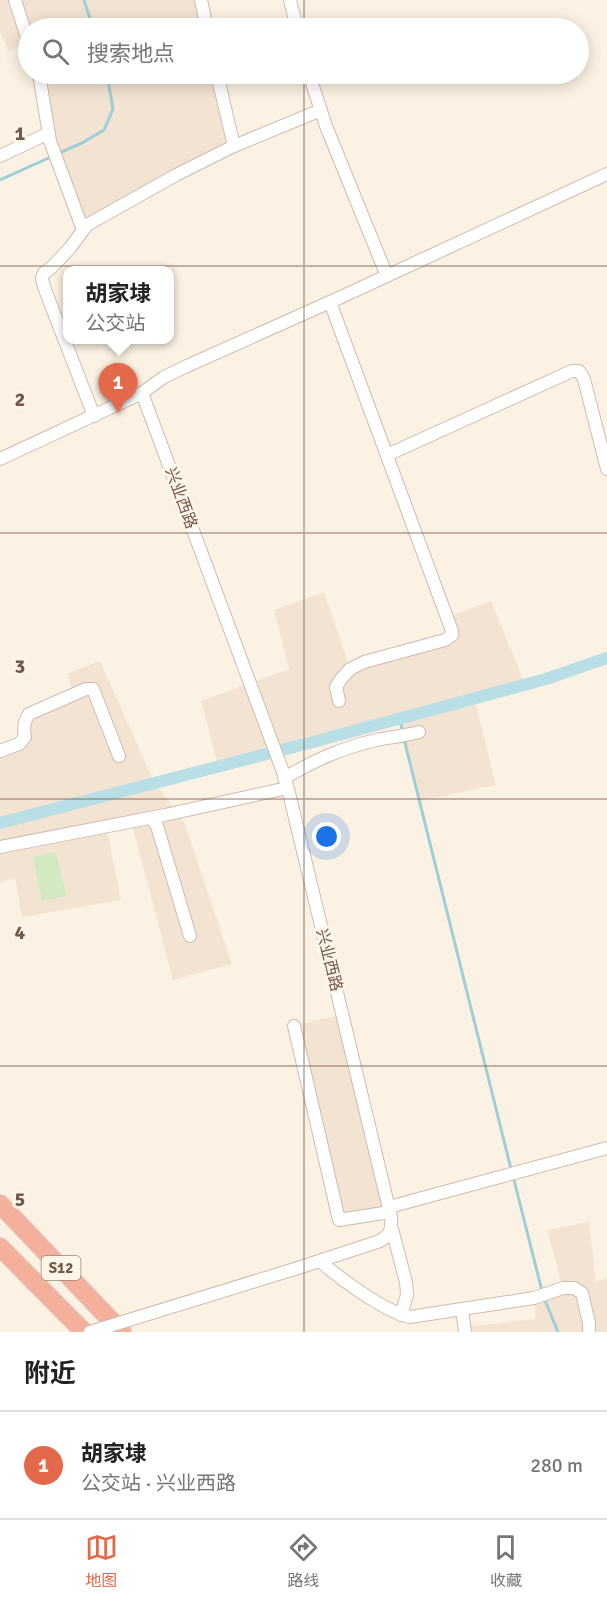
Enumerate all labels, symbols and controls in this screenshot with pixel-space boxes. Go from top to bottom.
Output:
search box [18,18,589,84]
icon: search [39,35,72,68]
text: 搜索地点 [87,40,175,67]
text: 1 [15,121,26,146]
popup [63,266,174,344]
text: 胡家埭 [85,280,152,307]
text: 公交站 [85,311,145,336]
pin: 1 [98,364,138,413]
text: 2 [15,387,25,412]
street label: 兴业西路 [161,465,201,531]
text: 3 [15,654,25,679]
your location [312,822,341,851]
text: 4 [15,920,26,945]
street label: 兴业西路 [312,927,346,993]
text: 5 [15,1187,25,1212]
road number: S12 [42,1256,80,1280]
text: 附近 [24,1358,76,1390]
text: 胡家埭 [81,1440,147,1467]
text: 1 [38,1453,49,1478]
text: 280 m [530,1453,583,1478]
text: 公交站 · 兴业西路 [81,1471,236,1496]
tab: 地图 [85,1531,118,1591]
tab: 路线 [287,1531,320,1591]
tab: 收藏 [489,1531,522,1591]

